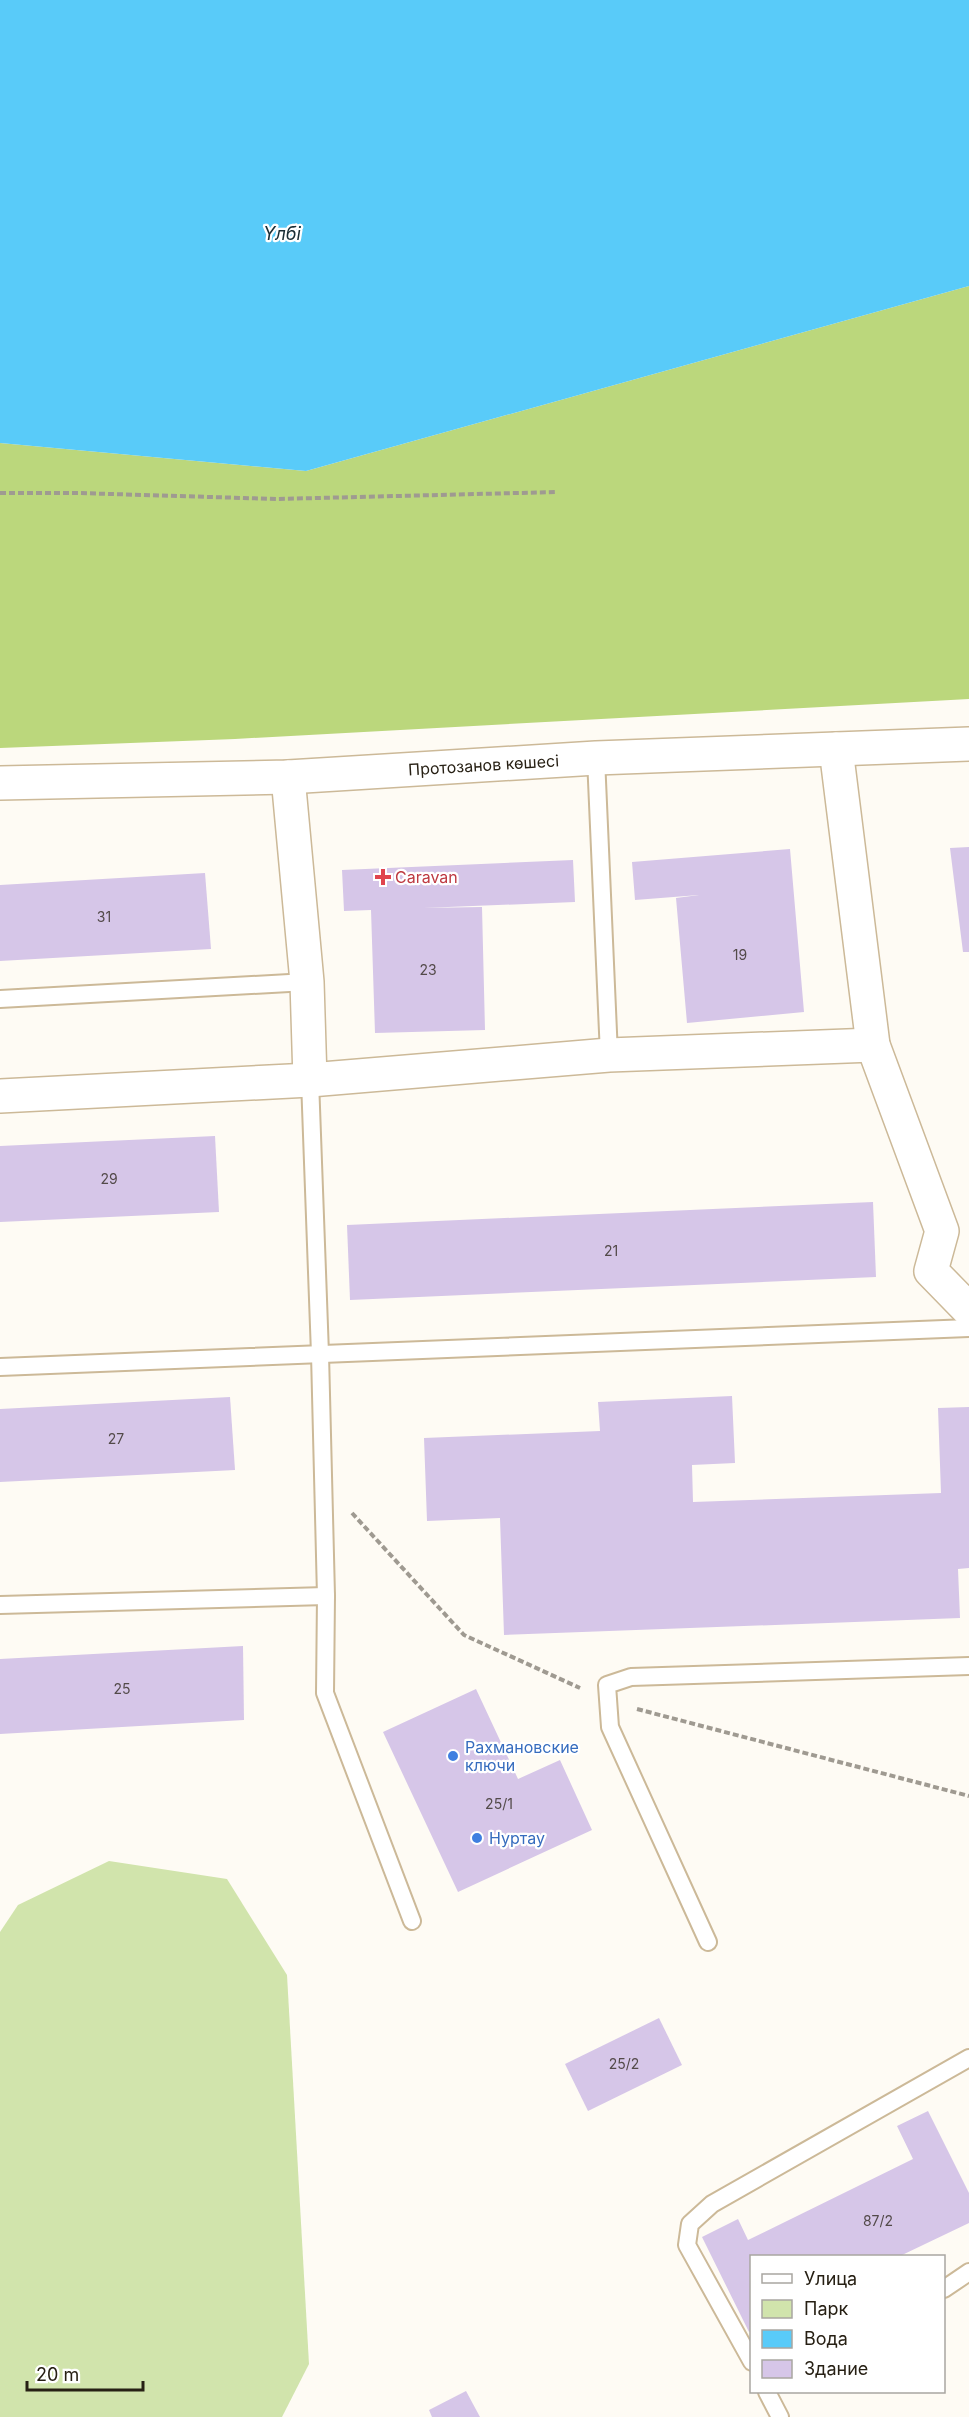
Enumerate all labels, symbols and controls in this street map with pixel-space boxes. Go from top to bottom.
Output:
water label: Үлбі [263,223,301,244]
street label: Протозанов көшесі [408,750,560,780]
place label: Caravan [395,867,458,887]
marker: Caravan [376,870,390,884]
house number: 31 [97,908,111,925]
house number: 19 [733,946,747,963]
house number: 23 [419,961,437,978]
house number: 29 [100,1170,118,1187]
house number: 21 [604,1242,618,1259]
house number: 27 [108,1430,124,1447]
house number: 25 [113,1680,131,1697]
place label: Рахмановские ключи [465,1737,579,1775]
marker: Рахмановские ключи [446,1749,460,1763]
house number: 25/1 [485,1795,513,1812]
place label: Нуртау [489,1828,545,1848]
marker: Нуртау [470,1831,484,1845]
house number: 25/2 [609,2055,639,2072]
house number: 87/2 [863,2212,893,2229]
legend [750,2255,945,2393]
text: Улица [804,2268,857,2289]
text: Парк [804,2298,849,2319]
text: Вода [804,2328,848,2349]
scale bar [27,2354,142,2392]
text: Здание [804,2358,868,2379]
text: 20 m [36,2364,79,2385]

